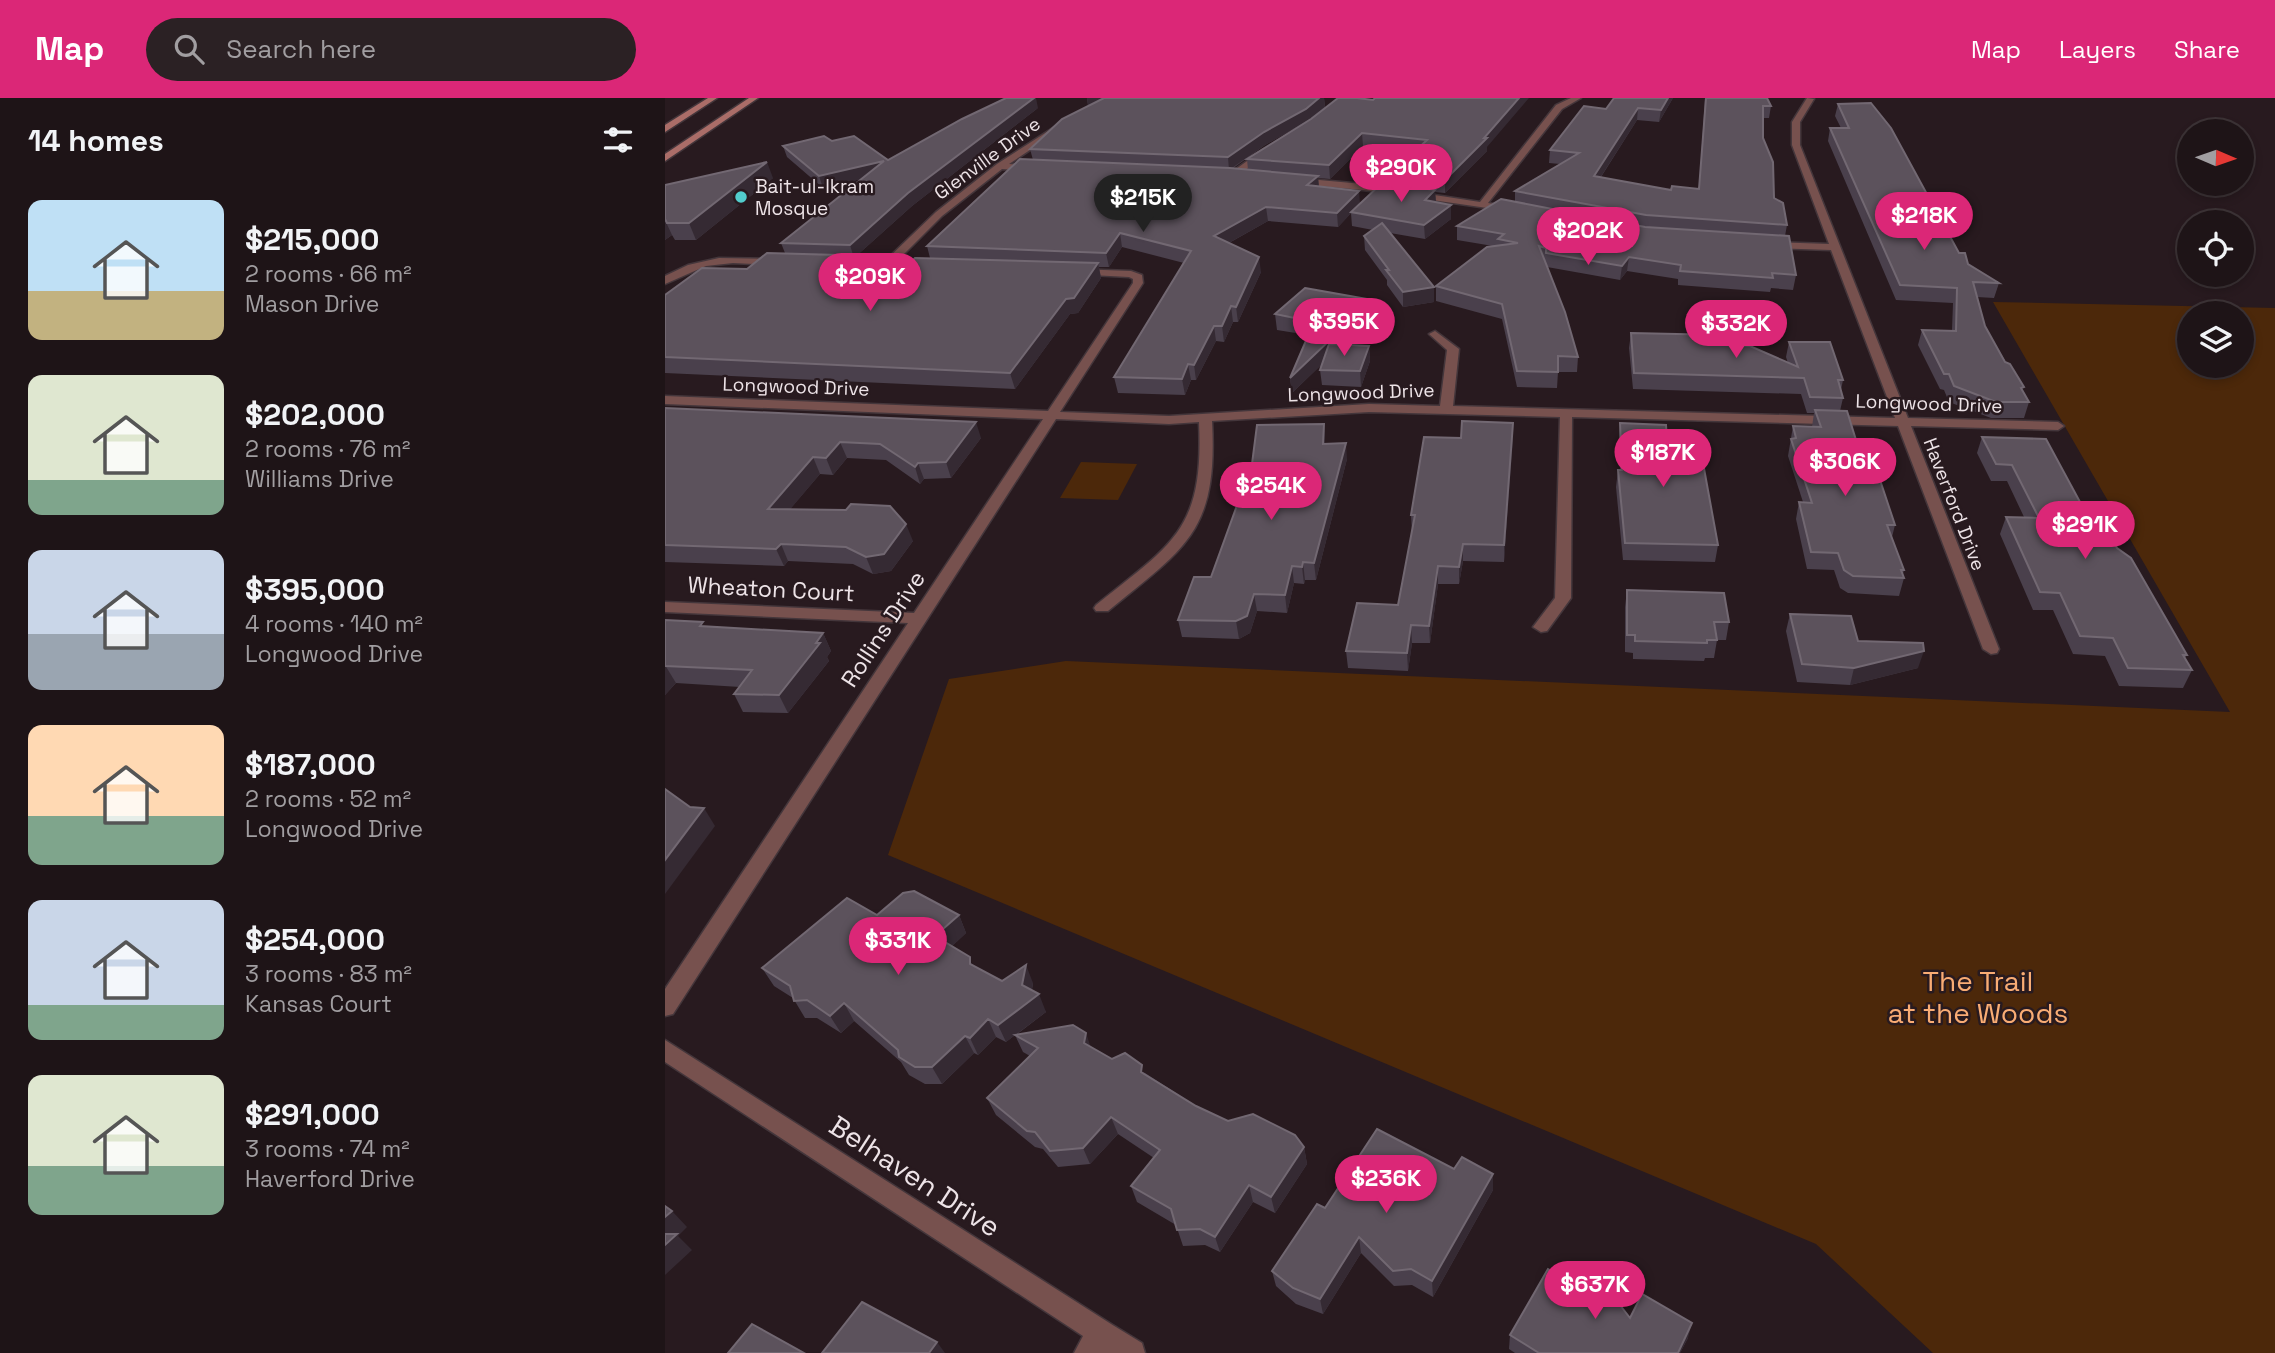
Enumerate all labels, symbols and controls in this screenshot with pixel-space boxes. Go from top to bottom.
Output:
search box [146,18,636,81]
text: Map [35,28,104,70]
icon: search [170,30,208,68]
text: Search here [226,32,376,66]
text: Map [1971,34,2021,65]
text: Layers [2059,34,2136,65]
text: Share [2174,34,2240,65]
street label: Glenville Drive [929,111,1045,205]
north arrow [2177,119,2254,196]
map controls [2177,119,2254,378]
text: 14 homes [28,121,164,160]
icon: filters [599,121,637,159]
pin: $290K [1352,144,1450,204]
text: $290K [1365,152,1437,182]
place label: Bait-ul-Ikram Mosque [755,174,874,221]
pin: $215K [1094,174,1192,234]
text: $215K [1110,182,1176,212]
marker: Bait-ul-Ikram Mosque [733,189,749,205]
pin: $218K [1875,192,1973,252]
text: $218K [1891,200,1957,230]
pin: $202K [1539,208,1637,267]
button: locate [2177,210,2254,287]
text: $202K [1553,215,1623,245]
text: $215,000 [245,220,379,259]
icon: home [84,228,168,312]
pin: $209K [821,254,919,313]
text: 2 rooms · 66 m² [245,259,412,289]
text: $209K [834,261,906,291]
text: Mason Drive [245,289,379,319]
pin: $395K [1295,299,1393,358]
pin: $332K [1687,300,1785,360]
button: layers [2177,301,2254,378]
text: $395K [1309,306,1379,336]
text: $332K [1701,308,1771,338]
street label: Longwood Drive [722,371,870,402]
street label: Longwood Drive [1287,377,1435,408]
street label: Longwood Drive [1855,388,2003,419]
text: $202,000 [245,395,385,434]
icon: home [84,403,168,487]
pin: $187K [1614,430,1712,489]
text: 2 rooms · 76 m² [245,434,410,464]
street label: Haverford Drive [1918,434,1991,574]
text: $187K [1630,437,1696,467]
pin: $306K [1796,438,1894,498]
text: $306K [1809,446,1881,476]
pin: $254K [1222,462,1320,522]
text: Williams Drive [245,464,394,494]
text: $254K [1236,470,1306,500]
pin: $291K [2036,502,2134,561]
text: $291K [2052,509,2118,539]
street label: Rollins Drive [834,565,932,693]
text: $395,000 [245,570,385,609]
street label: Wheaton Court [687,570,855,608]
icon: home [84,578,168,662]
text: 4 rooms · 140 m² [245,609,423,639]
text: Longwood Drive [245,639,423,669]
text: $187,000 [245,745,376,784]
icon: home [84,753,168,837]
text: 2 rooms · 52 m² [245,784,411,814]
text: Longwood Drive [245,814,423,844]
pin: $331K [849,918,947,977]
text: $254,000 [245,920,385,959]
text: $331K [865,925,931,955]
icon: home [84,928,168,1012]
text: 3 rooms · 83 m² [245,959,412,989]
park label: The Trail at the Woods [1888,963,2068,1031]
text: Kansas Court [245,989,392,1019]
text: $291,000 [245,1095,380,1134]
icon: home [84,1103,168,1187]
street label: Belhaven Drive [823,1107,1007,1245]
text: 3 rooms · 74 m² [245,1134,410,1164]
pin: $236K [1337,1156,1435,1215]
text: $236K [1351,1163,1421,1193]
text: Haverford Drive [245,1164,415,1194]
pin: $637K [1546,1262,1644,1321]
text: $637K [1560,1269,1630,1299]

